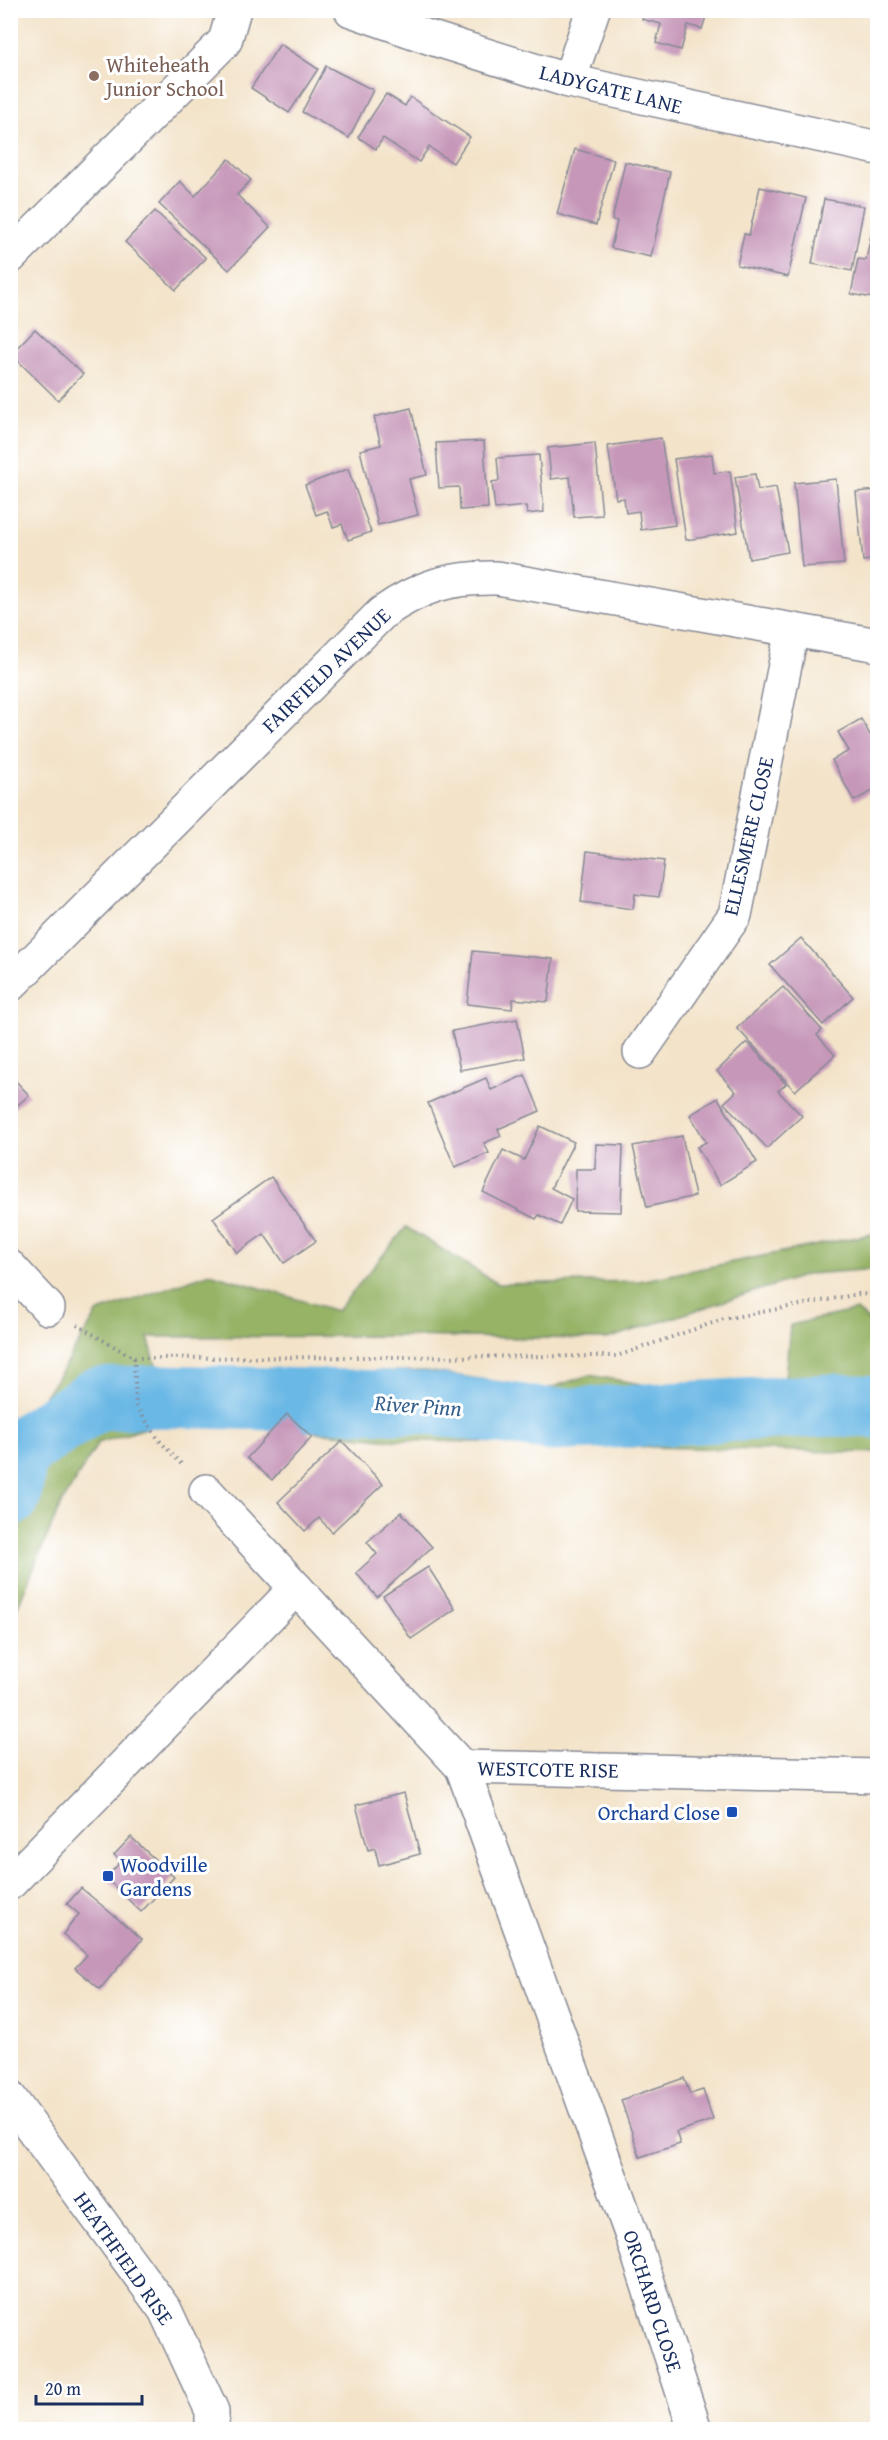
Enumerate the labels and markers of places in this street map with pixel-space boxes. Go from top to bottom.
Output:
place label: Whiteheath Junior School [103,49,224,104]
marker: Whiteheath Junior School [87,69,101,83]
place label: Orchard Close [598,1797,720,1828]
marker: Orchard Close [725,1805,739,1819]
place label: Woodville Gardens [120,1849,208,1904]
marker: Woodville Gardens [101,1869,115,1883]

